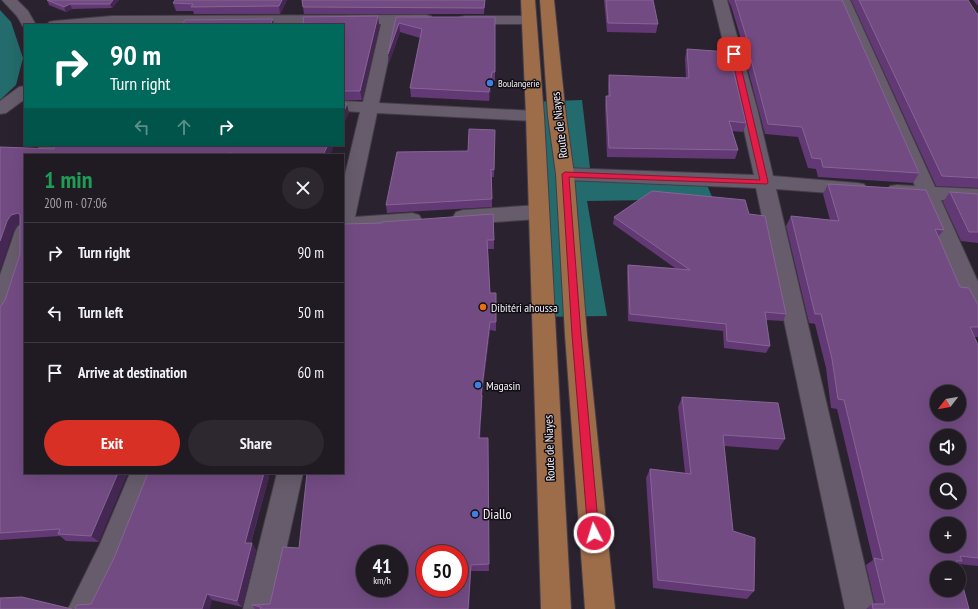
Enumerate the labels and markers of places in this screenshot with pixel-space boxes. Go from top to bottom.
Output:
pin [717,37,751,71]
place label: Boulangerie [498,77,540,90]
marker: Boulangerie [485,78,495,88]
place label: Dibitéri ahoussa [491,300,558,315]
marker: Dibitéri ahoussa [478,302,488,312]
place label: Magasin [486,378,520,393]
marker: Magasin [473,380,483,390]
place label: Diallo [483,505,512,523]
marker: Diallo [470,509,480,519]

